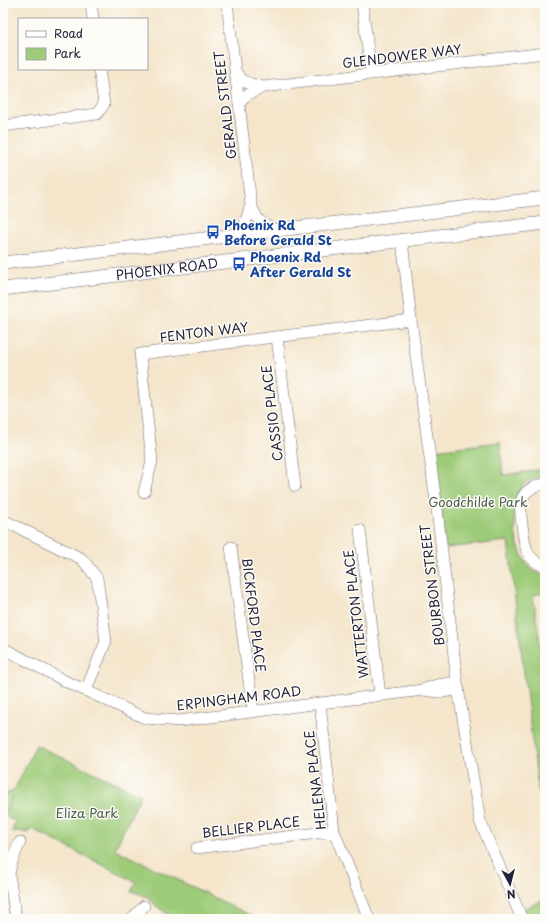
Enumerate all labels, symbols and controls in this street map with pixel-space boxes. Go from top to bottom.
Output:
legend [18,18,148,70]
text: Road [54,24,83,42]
street label: GLENDOWER WAY [341,39,463,72]
text: Park [54,44,81,62]
street label: GERALD STREET [208,50,241,160]
place label: Phoenix Rd Before Gerald St [224,215,332,249]
bus stop icon: Phoenix Rd Before Gerald St [205,224,221,240]
place label: Phoenix Rd After Gerald St [249,247,351,281]
street label: PHOENIX ROAD [114,253,219,284]
bus stop icon: Phoenix Rd After Gerald St [231,256,247,272]
street label: FENTON WAY [158,317,249,346]
street label: CASSIO PLACE [256,364,287,462]
park label: Goodchilde Park [428,492,528,511]
street label: BOURBON STREET [415,523,448,647]
street label: WATTERTON PLACE [338,549,373,680]
street label: BICKFORD PLACE [238,557,271,673]
street label: ERPINGHAM ROAD [176,680,302,715]
street label: HELENA PLACE [299,729,330,831]
park label: Eliza Park [56,803,118,822]
street label: BELLIER PLACE [201,811,301,842]
north arrow [490,864,530,904]
text: N [506,885,517,903]

